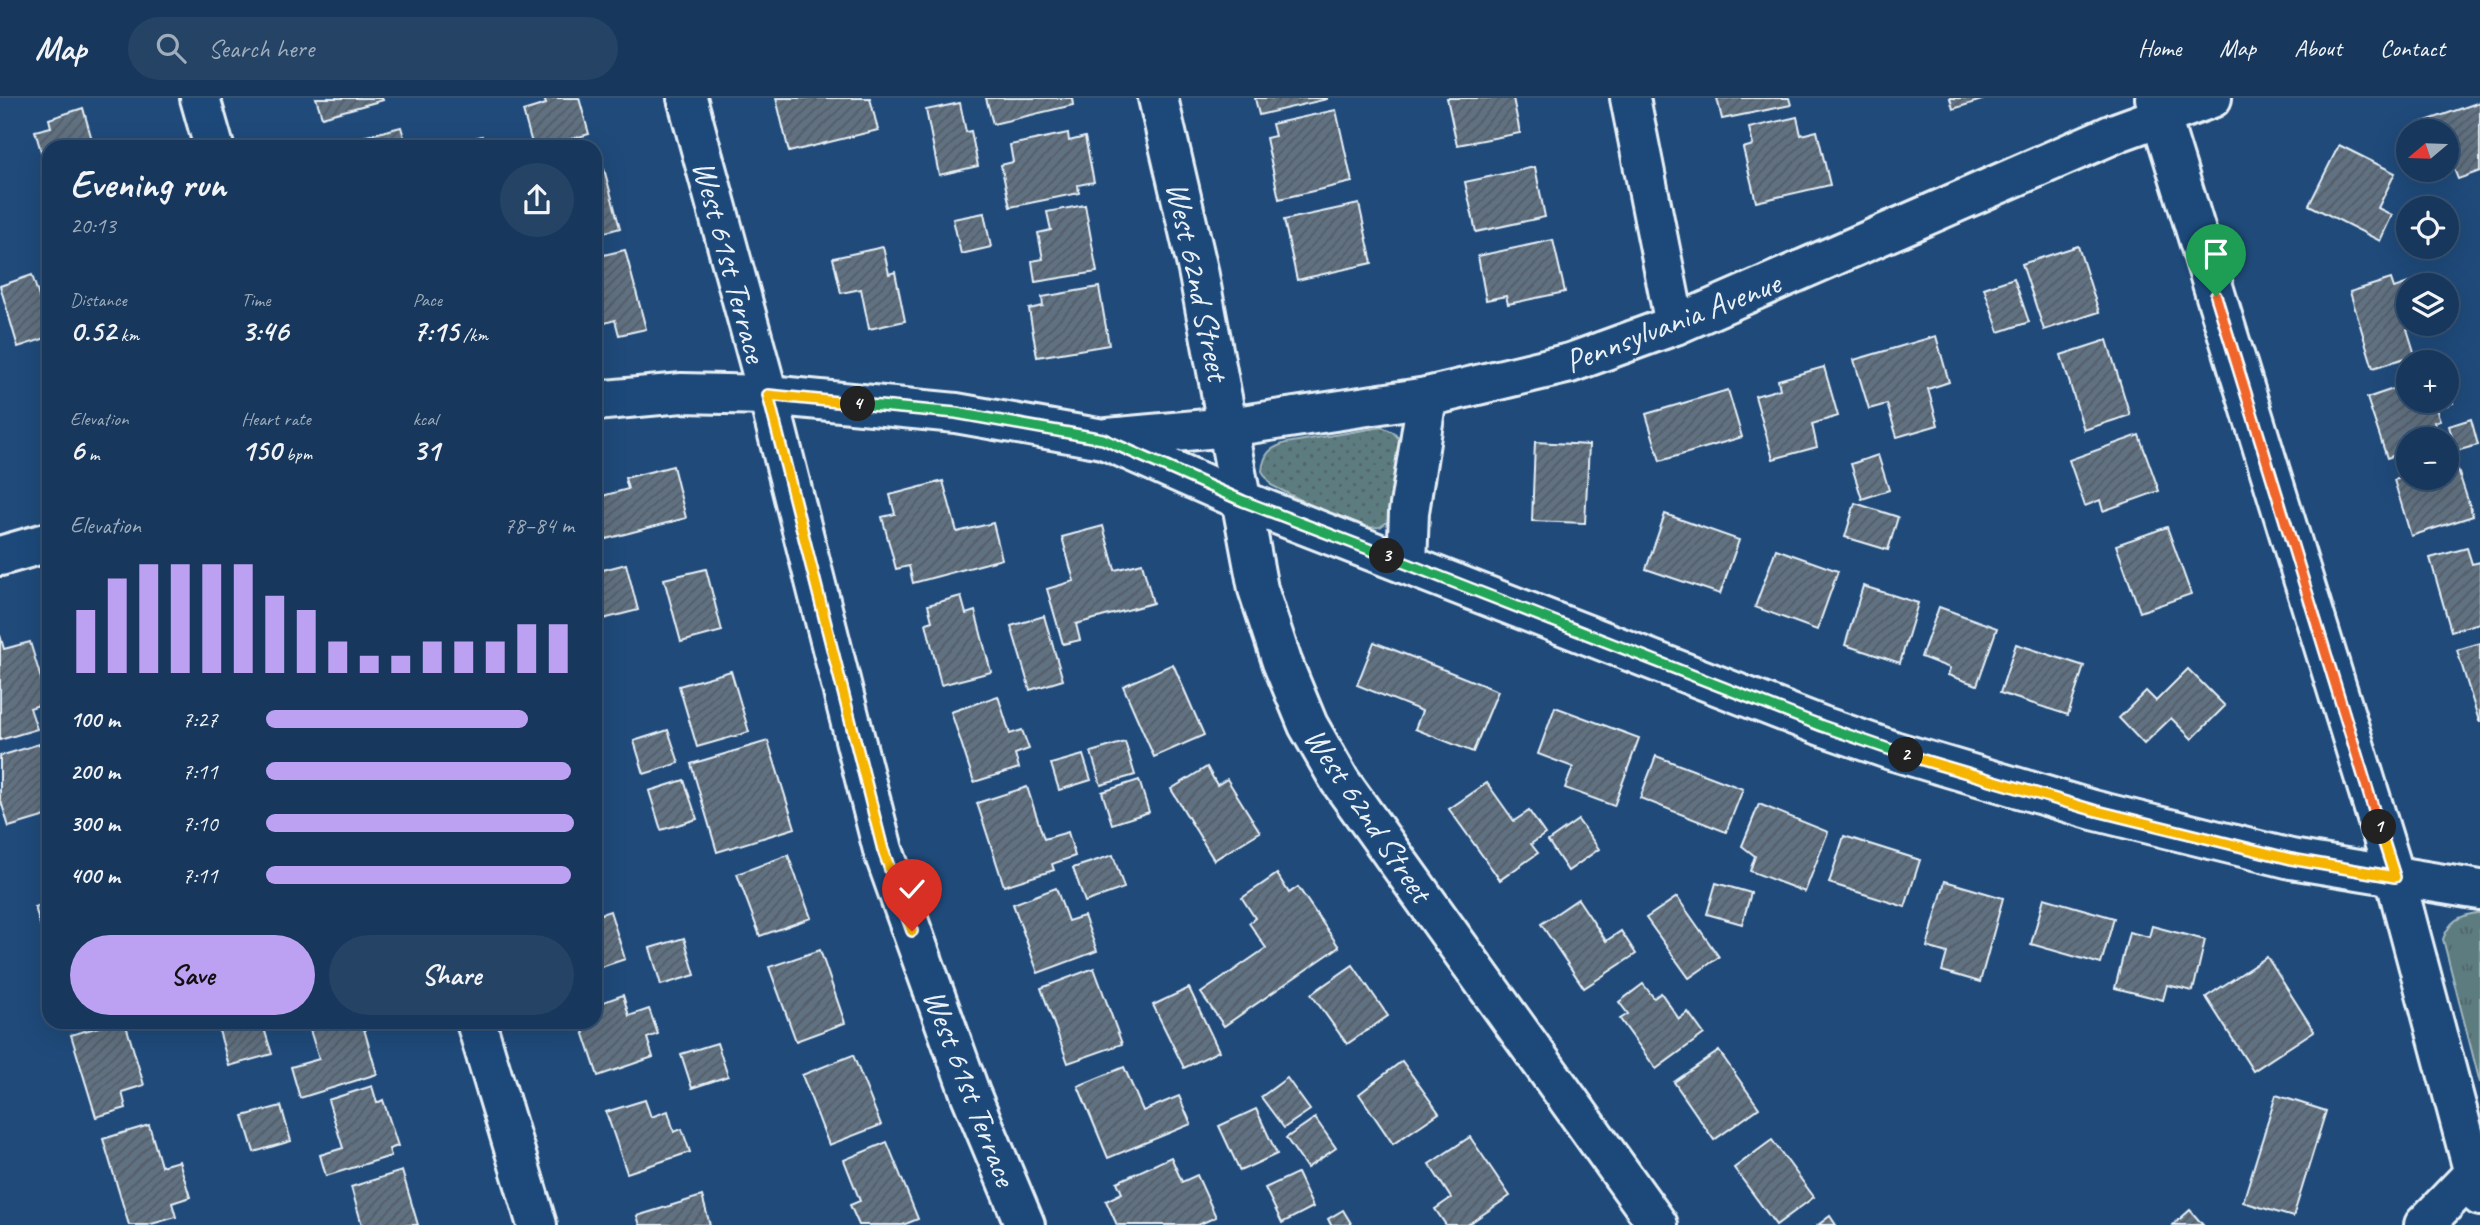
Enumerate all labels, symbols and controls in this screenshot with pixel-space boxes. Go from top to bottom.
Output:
search box [128,17,618,80]
text: Map [35,27,86,69]
icon: search [152,29,190,67]
text: Search here [208,32,314,65]
text: Home [2138,33,2181,63]
text: Map [2219,33,2256,63]
text: About [2294,33,2342,63]
text: Contact [2380,33,2445,63]
north arrow [2396,119,2459,182]
map controls [2396,119,2459,490]
street label: West 61st Terrace [683,156,778,369]
text: Evening run [70,161,226,208]
button: share [500,163,574,237]
street label: West 62nd Street [1157,178,1240,387]
button: locate [2396,196,2459,259]
text: 20:13 [70,211,116,240]
pin [2186,224,2246,296]
icon: arrive [2197,235,2235,273]
street label: Pennsylvania Avenue [1559,261,1788,382]
button: layers [2396,273,2459,336]
text: Distance [70,288,127,312]
text: Time [241,288,270,312]
text: Pace [413,288,442,312]
text: 0.52 [70,312,116,350]
text: 3:46 [241,312,288,350]
text: 7:15 [413,312,459,350]
text: km [116,323,139,347]
text: /km [459,323,488,347]
button: + [2396,350,2459,413]
pin: 4 [840,386,876,422]
text: 4 [853,391,862,415]
text: Elevation [70,407,128,431]
text: Heart rate [241,407,311,431]
text: kcal [413,407,438,431]
button: − [2396,427,2459,490]
text: 6 [70,431,84,469]
text: 150 [241,431,281,469]
text: 31 [413,431,440,469]
text: m [84,442,99,466]
text: bpm [281,442,312,466]
text: Elevation [70,511,141,540]
text: 78–84 m [504,511,574,540]
pin: 3 [1370,538,1404,574]
text: 3 [1382,543,1391,567]
text: 100 m [70,705,120,734]
text: 7:27 [182,705,218,734]
street label: West 62nd Street [1294,719,1444,912]
pin: 2 [1888,738,1924,772]
text: 2 [1901,742,1910,766]
text: 200 m [70,757,120,786]
text: 7:11 [182,757,218,786]
text: 300 m [70,809,120,838]
text: 7:10 [182,809,218,838]
pin: 1 [2362,810,2396,844]
text: 1 [2374,814,2383,838]
pin [882,859,942,931]
text: 400 m [70,861,120,890]
text: 7:11 [182,861,218,890]
icon: check [893,870,931,908]
button: Save [70,935,315,1015]
button: Share [329,935,574,1015]
street label: West 61st Terrace [913,983,1028,1194]

